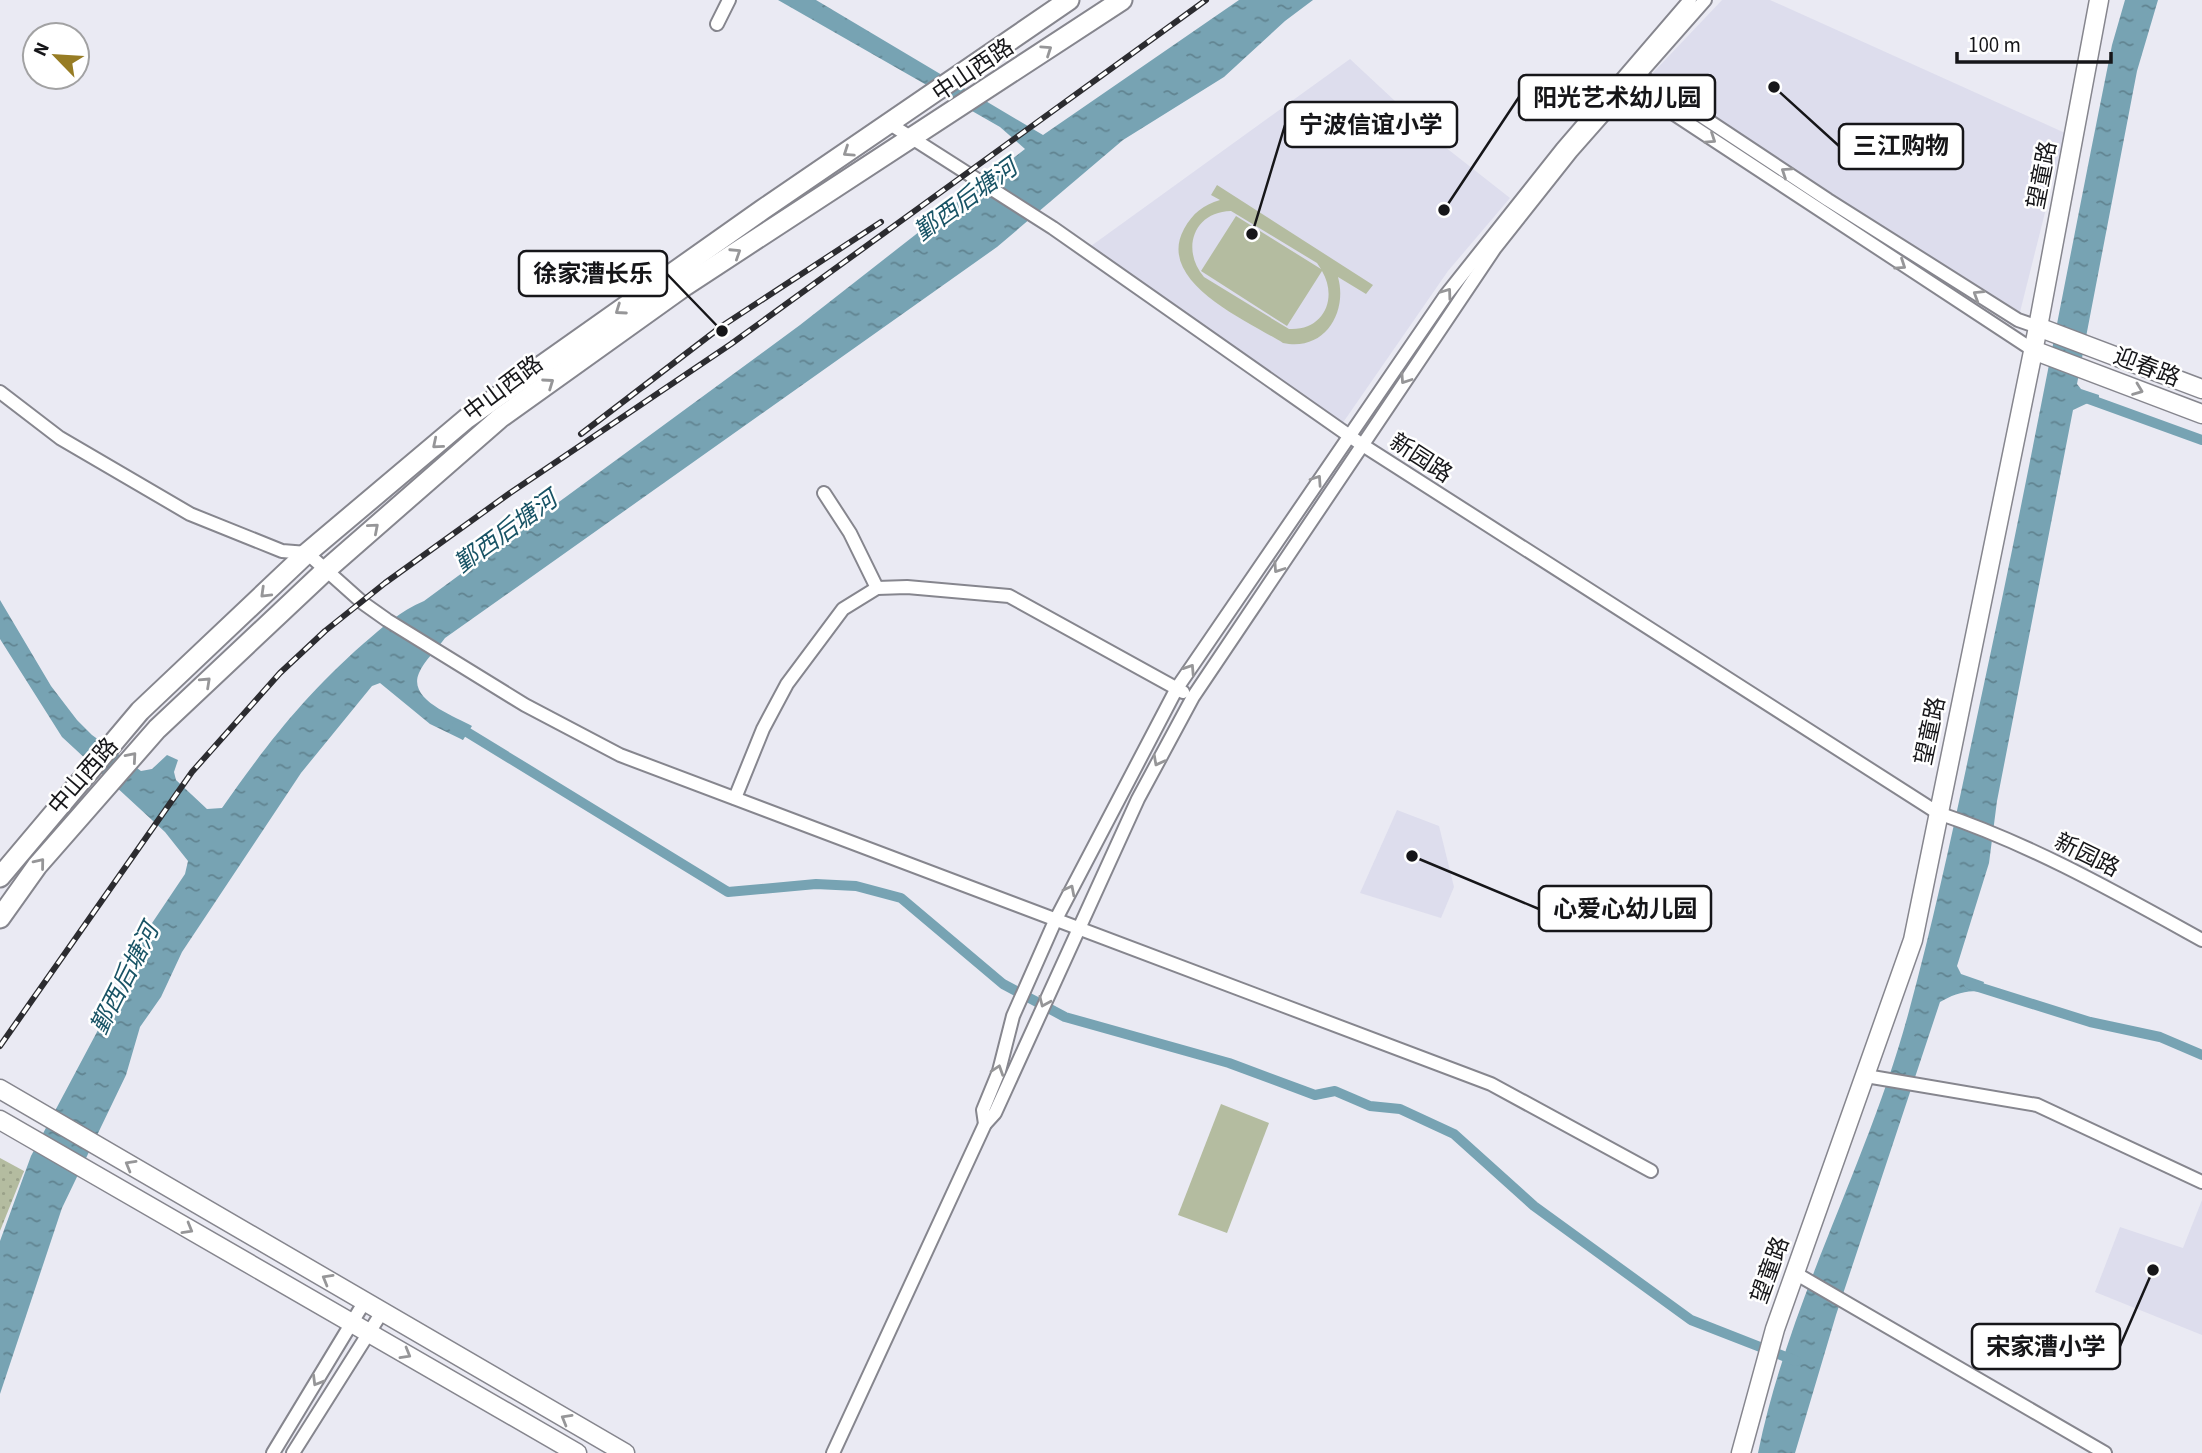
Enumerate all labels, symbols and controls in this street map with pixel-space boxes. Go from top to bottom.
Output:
north arrow [21,21,91,91]
scale bar [1957,21,2111,65]
text: 100 m [1968,30,2021,60]
street label: 中山西路 [926,31,1020,109]
text: N [27,38,57,61]
one-way arrow [1040,45,1053,58]
callout: 阳光艺术幼儿园 [1519,75,1715,120]
text: 阳光艺术幼儿园 [1533,81,1701,116]
callout: 宁波信谊小学 [1285,102,1457,147]
text: 宁波信谊小学 [1299,108,1443,143]
callout: 三江购物 [1839,124,1963,169]
text: 三江购物 [1853,129,1949,164]
one-way arrow [1704,131,1717,144]
street label: 望童路 [2019,138,2065,212]
one-way arrow [842,144,855,157]
water label: 鄞西后塘河 [907,148,1028,249]
one-way arrow [1781,168,1794,181]
one-way arrow [728,249,741,262]
callout: 徐家漕长乐 [519,251,667,296]
text: 徐家漕长乐 [533,257,653,292]
one-way arrow [1893,257,1906,269]
one-way arrow [1439,289,1451,301]
one-way arrow [1973,290,1986,303]
one-way arrow [615,302,628,314]
street label: 迎春路 [2109,339,2185,395]
street label: 中山西路 [456,347,550,429]
one-way arrow [1401,371,1413,384]
one-way arrow [541,379,554,391]
one-way arrow [2132,381,2144,395]
street label: 新园路 [1383,425,1459,491]
one-way arrow [432,436,445,448]
one-way arrow [1309,475,1321,488]
water label: 鄞西后塘河 [447,480,568,581]
one-way arrow [366,524,379,536]
one-way arrow [1274,560,1286,573]
one-way arrow [260,585,273,598]
one-way arrow [1181,663,1194,676]
one-way arrow [198,678,211,690]
street label: 望童路 [1907,694,1953,768]
street label: 中山西路 [40,730,126,822]
one-way arrow [124,752,136,765]
one-way arrow [1153,754,1166,767]
street label: 新园路 [2049,825,2125,885]
one-way arrow [32,859,44,872]
one-way arrow [1062,885,1076,897]
callout: 心爱心幼儿园 [1539,886,1711,931]
text: 心爱心幼儿园 [1553,892,1697,927]
water label: 鄞西后塘河 [82,914,170,1040]
one-way arrow [1038,995,1052,1007]
one-way arrow [990,1065,1004,1077]
one-way arrow [125,1160,138,1173]
one-way arrow [180,1220,193,1233]
street label: 望童路 [1743,1232,1797,1308]
one-way arrow [321,1275,334,1288]
callout: 宋家漕小学 [1972,1324,2120,1369]
text: 宋家漕小学 [1986,1330,2106,1365]
one-way arrow [399,1346,411,1359]
one-way arrow [312,1373,325,1386]
one-way arrow [560,1414,573,1427]

